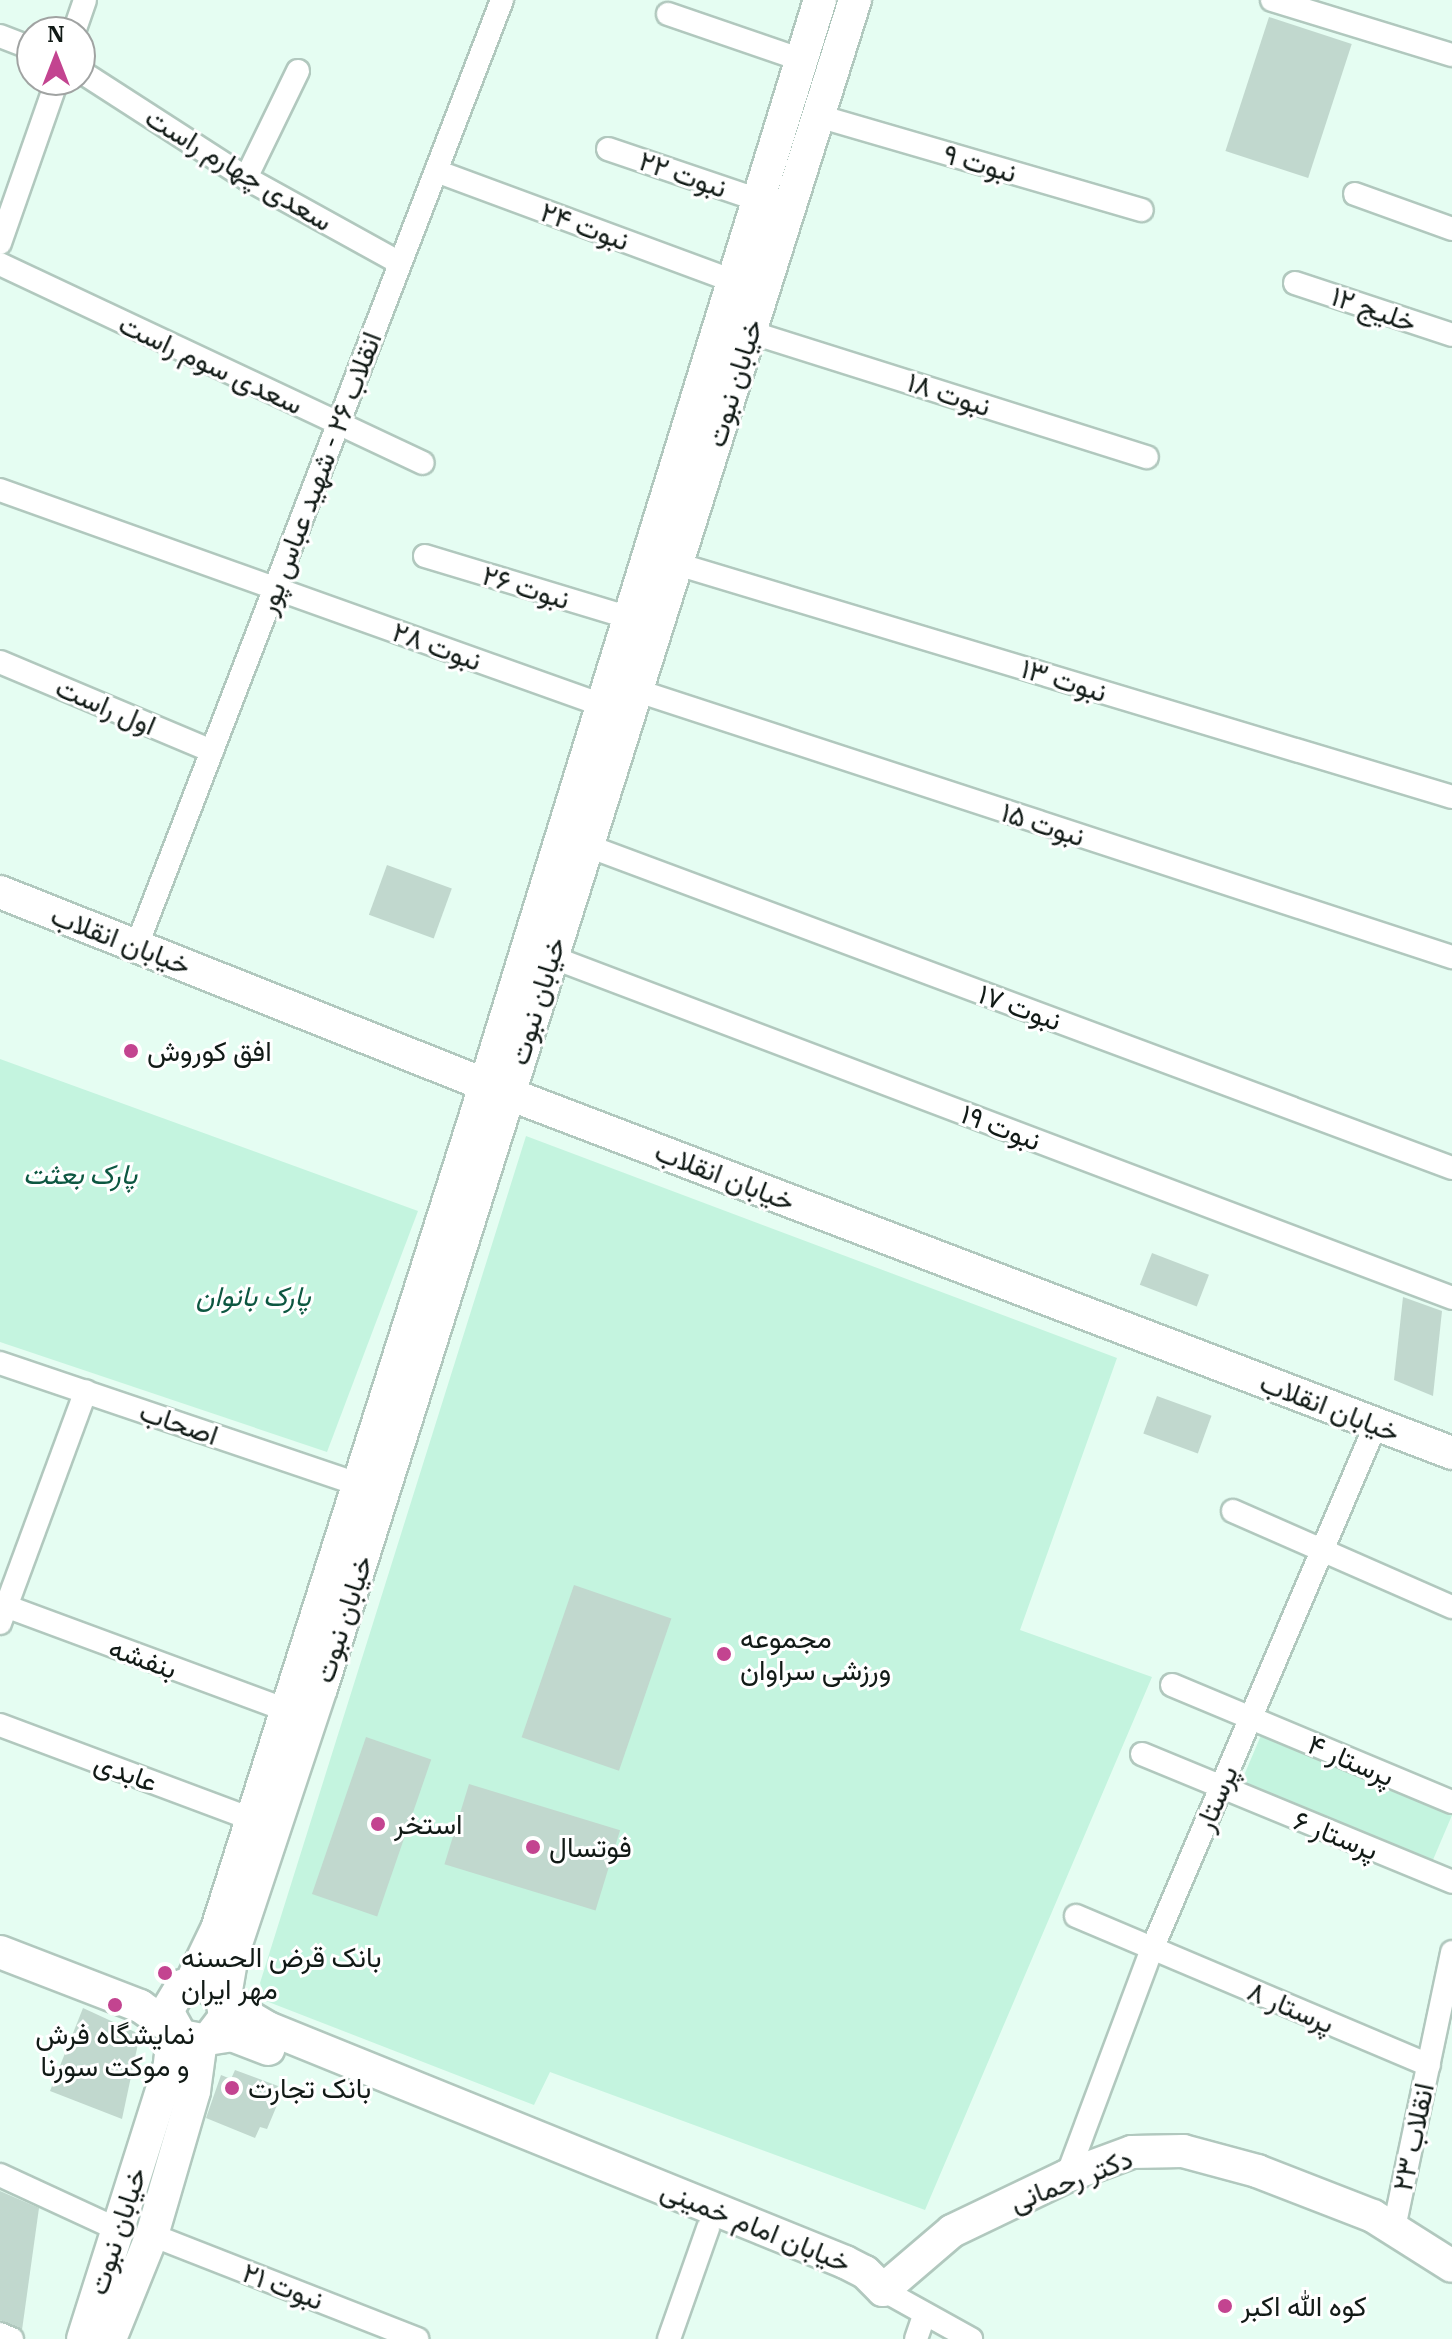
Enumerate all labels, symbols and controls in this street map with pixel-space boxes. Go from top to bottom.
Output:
north arrow [16,16,96,96]
text: N [47,19,65,48]
street label: سعدی چهارم راست [139,100,339,238]
street label: نبوت ۹ [940,137,1020,189]
street label: نبوت ۲۲ [635,143,731,205]
street label: نبوت ۲۴ [536,195,634,257]
street label: خلیج ۱۲ [1327,279,1421,339]
street label: سعدی سوم راست [114,307,308,421]
street label: خیابان نبوت [699,315,769,451]
street label: انقلاب ۲۶ - شهید عباس پور [250,327,388,619]
street label: نبوت ۱۸ [903,365,995,423]
street label: نبوت ۲۶ [478,558,574,616]
street label: نبوت ۲۸ [388,614,486,678]
street label: نبوت ۱۳ [1017,651,1111,709]
street label: اول راست [51,670,161,742]
street label: نبوت ۱۵ [997,795,1089,853]
street label: خیابان انقلاب [46,898,196,982]
street label: خیابان نبوت [502,933,572,1069]
street label: نبوت ۱۷ [974,977,1066,1037]
place label: افق کوروش [147,1034,272,1068]
marker: افق کوروش [122,1042,140,1060]
street label: نبوت ۱۹ [956,1096,1046,1158]
street label: خیابان انقلاب [650,1134,800,1218]
park label: پارک بعثت [23,1157,137,1191]
park label: پارک بانوان [196,1279,310,1313]
street label: خیابان انقلاب [1255,1365,1405,1449]
street label: اصحاب [135,1394,223,1452]
street label: خیابان نبوت [307,1551,379,1687]
place label: مجموعه ورزشی سراوان [740,1621,891,1687]
street label: بنفشه [104,1630,182,1686]
marker: مجموعه ورزشی سراوان [715,1645,733,1663]
street label: پرستار ۴ [1303,1727,1399,1793]
street label: عابدی [90,1745,162,1799]
street label: پرستار [1187,1760,1245,1836]
street label: پرستار ۶ [1289,1803,1383,1867]
place label: استخر [394,1807,463,1841]
marker: استخر [369,1815,387,1833]
place label: فوتسال [549,1830,632,1864]
marker: فوتسال [524,1838,542,1856]
place label: بانک قرض الحسنه مهر ایران [181,1940,382,2006]
marker: بانک قرض الحسنه مهر ایران [156,1964,174,1982]
street label: پرستار ۸ [1243,1974,1339,2040]
marker: نمایشگاه فرش و موکت سورنا [106,1996,124,2014]
place label: نمایشگاه فرش و موکت سورنا [35,2017,195,2083]
place label: بانک تجارت [248,2071,371,2105]
marker: بانک تجارت [223,2079,241,2097]
street label: انقلاب ۲۳ [1385,2080,1441,2194]
street label: دکتر رحمانی [1005,2141,1137,2219]
street label: خیابان نبوت [81,2163,153,2299]
street label: خیابان امام خمینی [656,2173,856,2279]
street label: نبوت ۲۱ [238,2255,328,2317]
place label: کوه الله اکبر [1241,2289,1367,2323]
marker: کوه الله اکبر [1216,2297,1234,2315]

